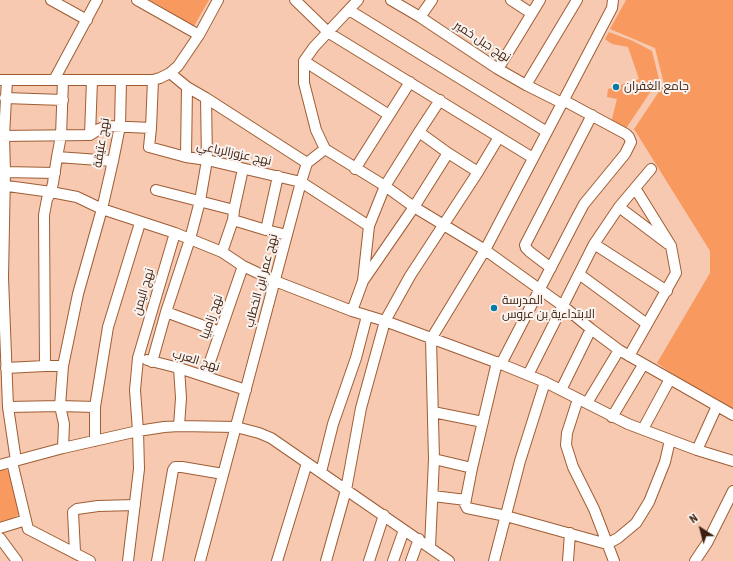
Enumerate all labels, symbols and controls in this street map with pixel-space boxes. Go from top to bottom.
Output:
street label: نهج جبل خمير [451,18,513,66]
place label: جامع الغفران [624,80,689,94]
marker: جامع الغفران [611,82,621,92]
street label: نهج عتيقة [91,117,113,169]
street label: نهج عزوزالرباعي [195,139,273,169]
street label: نهج عمر ابن الخطاب [243,233,281,329]
street label: نهج اليمن [130,267,158,317]
street label: نهج زامبيا [198,293,226,341]
place label: المدرسة الابتداءية بن عروس [502,294,595,322]
marker: المدرسة الابتداءية بن عروس [489,303,499,313]
street label: نهج العرب [171,347,221,375]
north arrow [681,509,721,549]
text: N [687,512,700,526]

